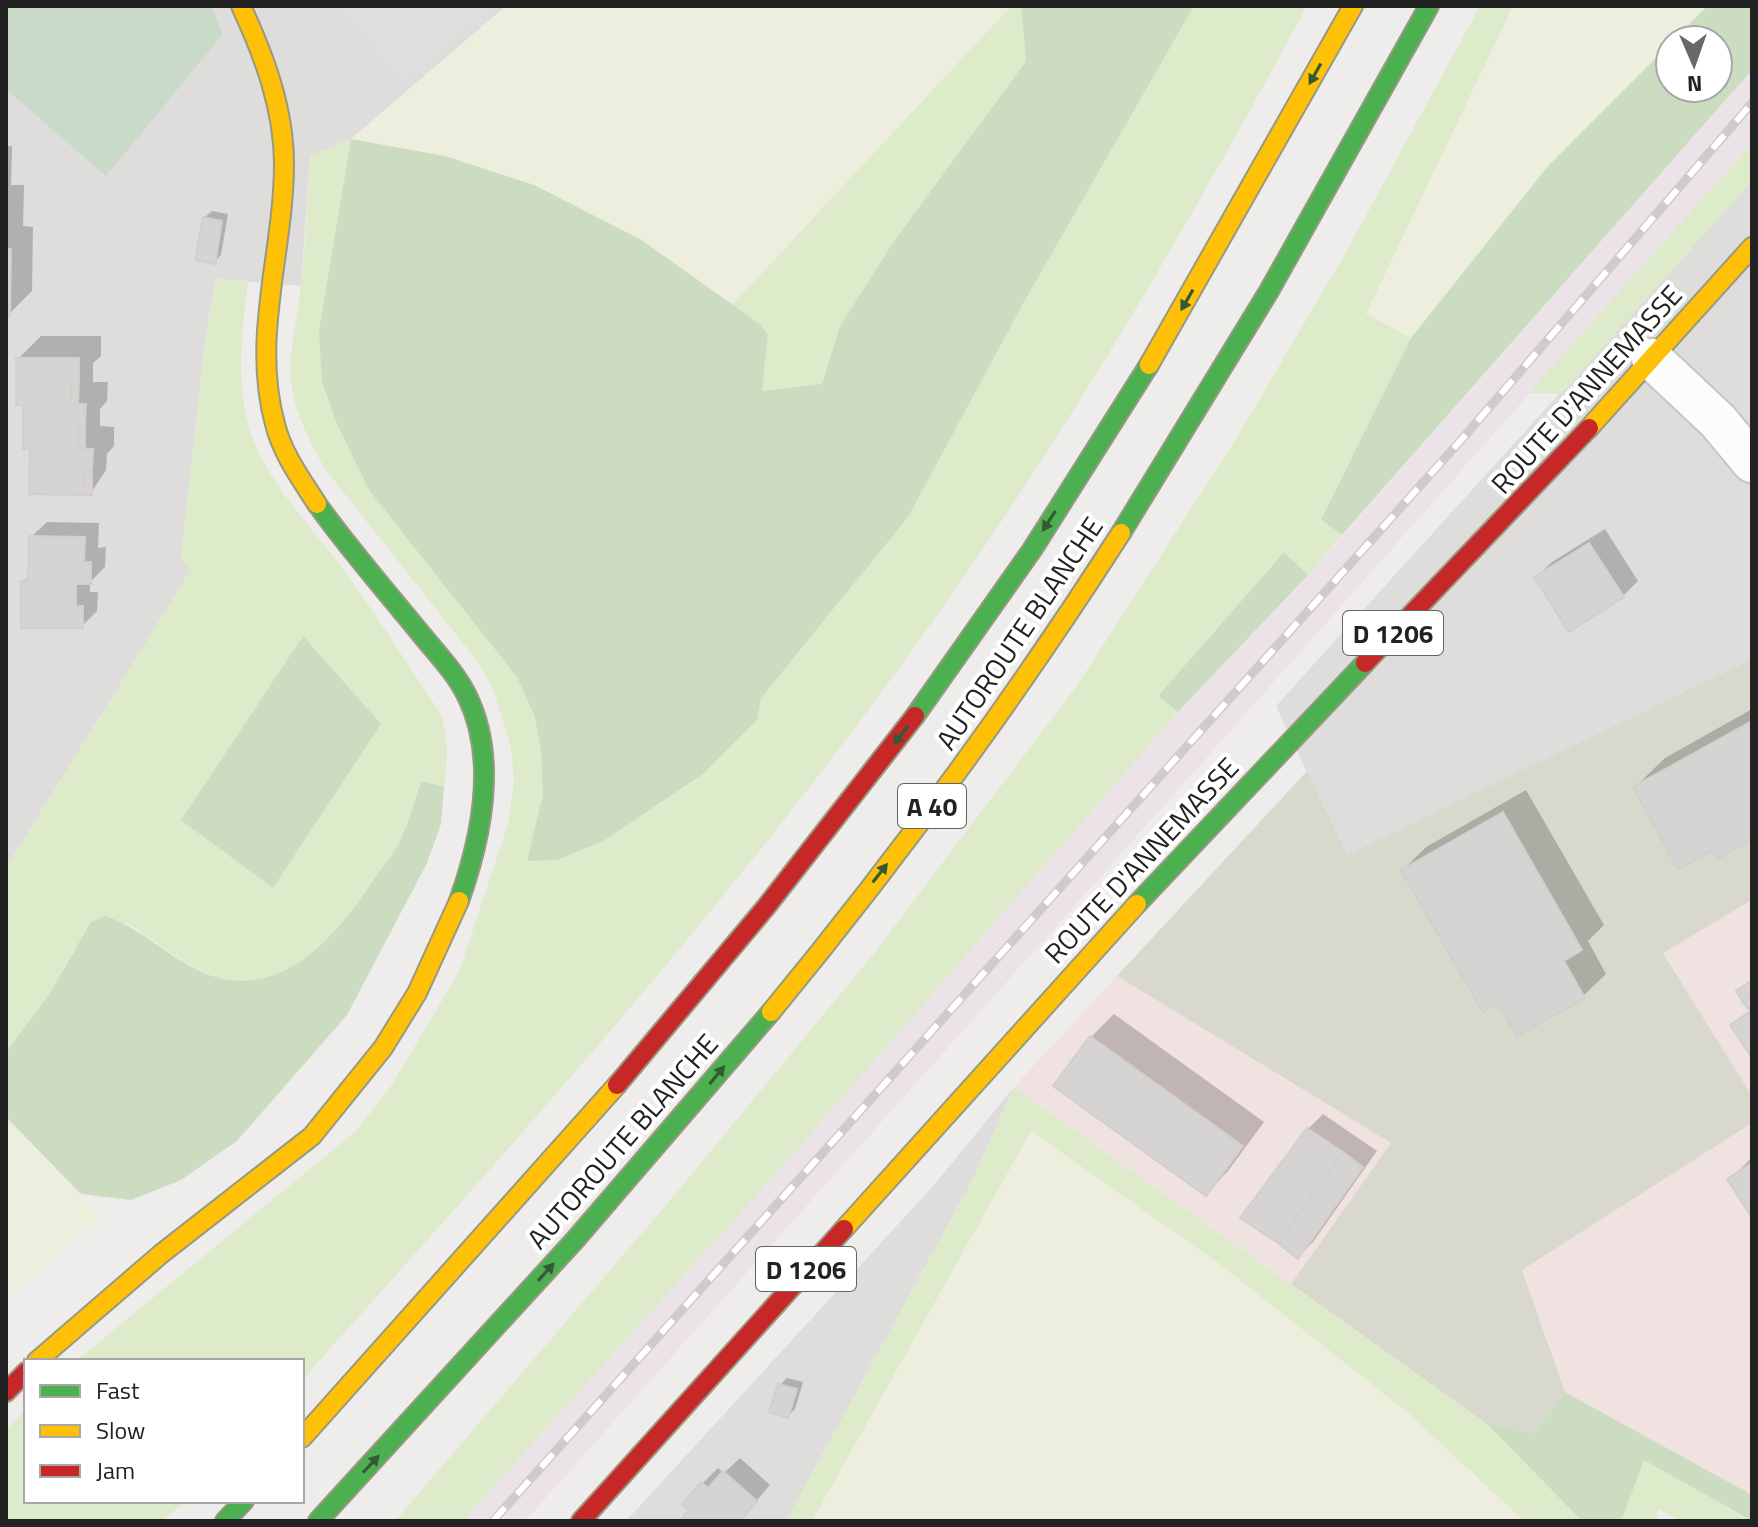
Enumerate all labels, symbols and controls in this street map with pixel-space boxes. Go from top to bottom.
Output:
north arrow [1654,24,1734,104]
one-way arrow [1309,63,1322,86]
text: N [1686,67,1703,101]
street label: ROUTE D'ANNEMASSE [1480,275,1692,503]
one-way arrow [1180,289,1194,312]
street label: AUTOROUTE BLANCHE [925,508,1113,758]
one-way arrow [1041,510,1056,531]
road number: D 1206 [1343,611,1443,655]
one-way arrow [894,725,910,745]
street label: ROUTE D'ANNEMASSE [1034,747,1248,973]
road number: A 40 [898,784,966,828]
one-way arrow [871,863,887,883]
street label: AUTOROUTE BLANCHE [516,1024,728,1258]
one-way arrow [708,1065,725,1086]
road number: D 1206 [756,1247,856,1291]
one-way arrow [537,1263,555,1282]
legend [24,1359,304,1503]
text: Fast [96,1372,140,1408]
text: Slow [96,1412,145,1448]
text: Jam [96,1452,135,1488]
one-way arrow [361,1454,379,1473]

